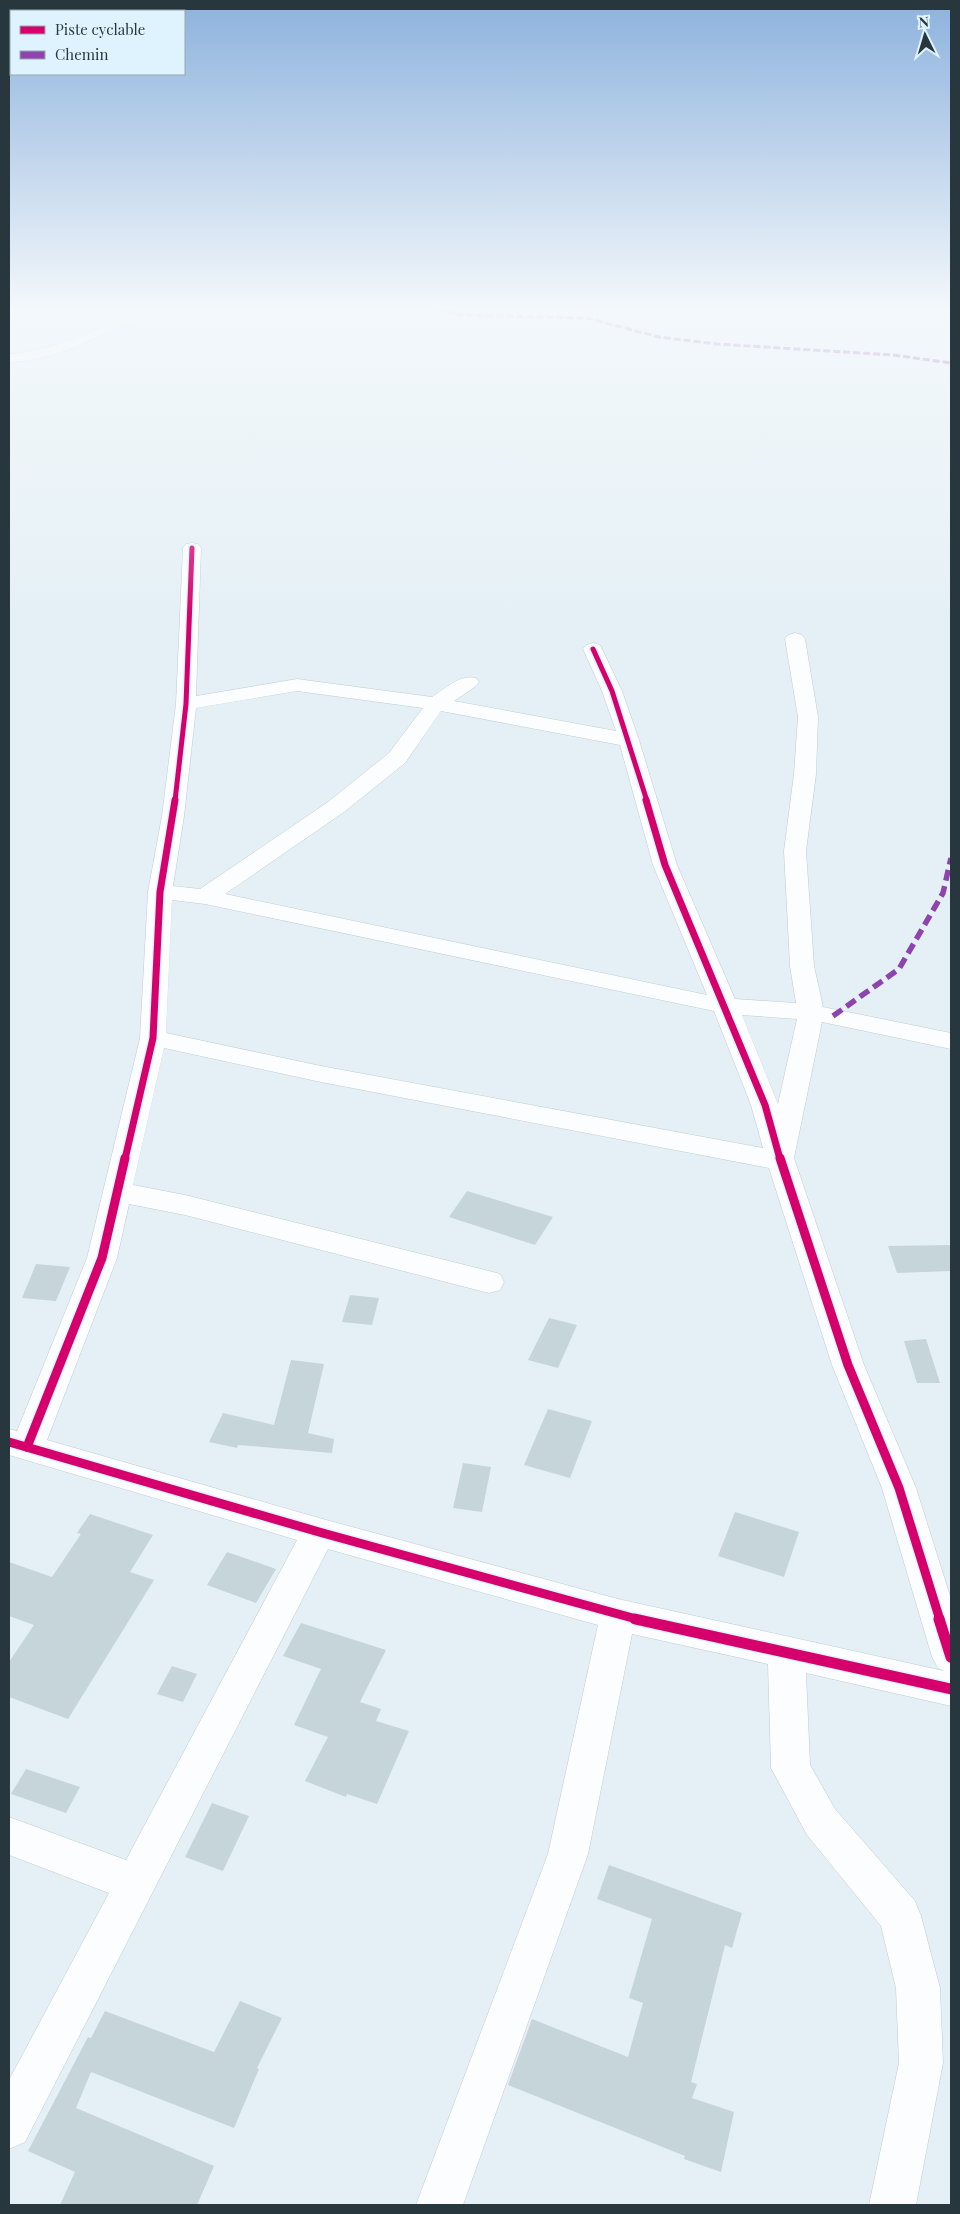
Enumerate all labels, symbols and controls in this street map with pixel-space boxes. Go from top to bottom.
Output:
legend [10,10,185,75]
north arrow [900,10,950,60]
text: N [918,12,930,31]
text: Piste cyclable [55,19,145,39]
text: Chemin [55,44,108,64]

